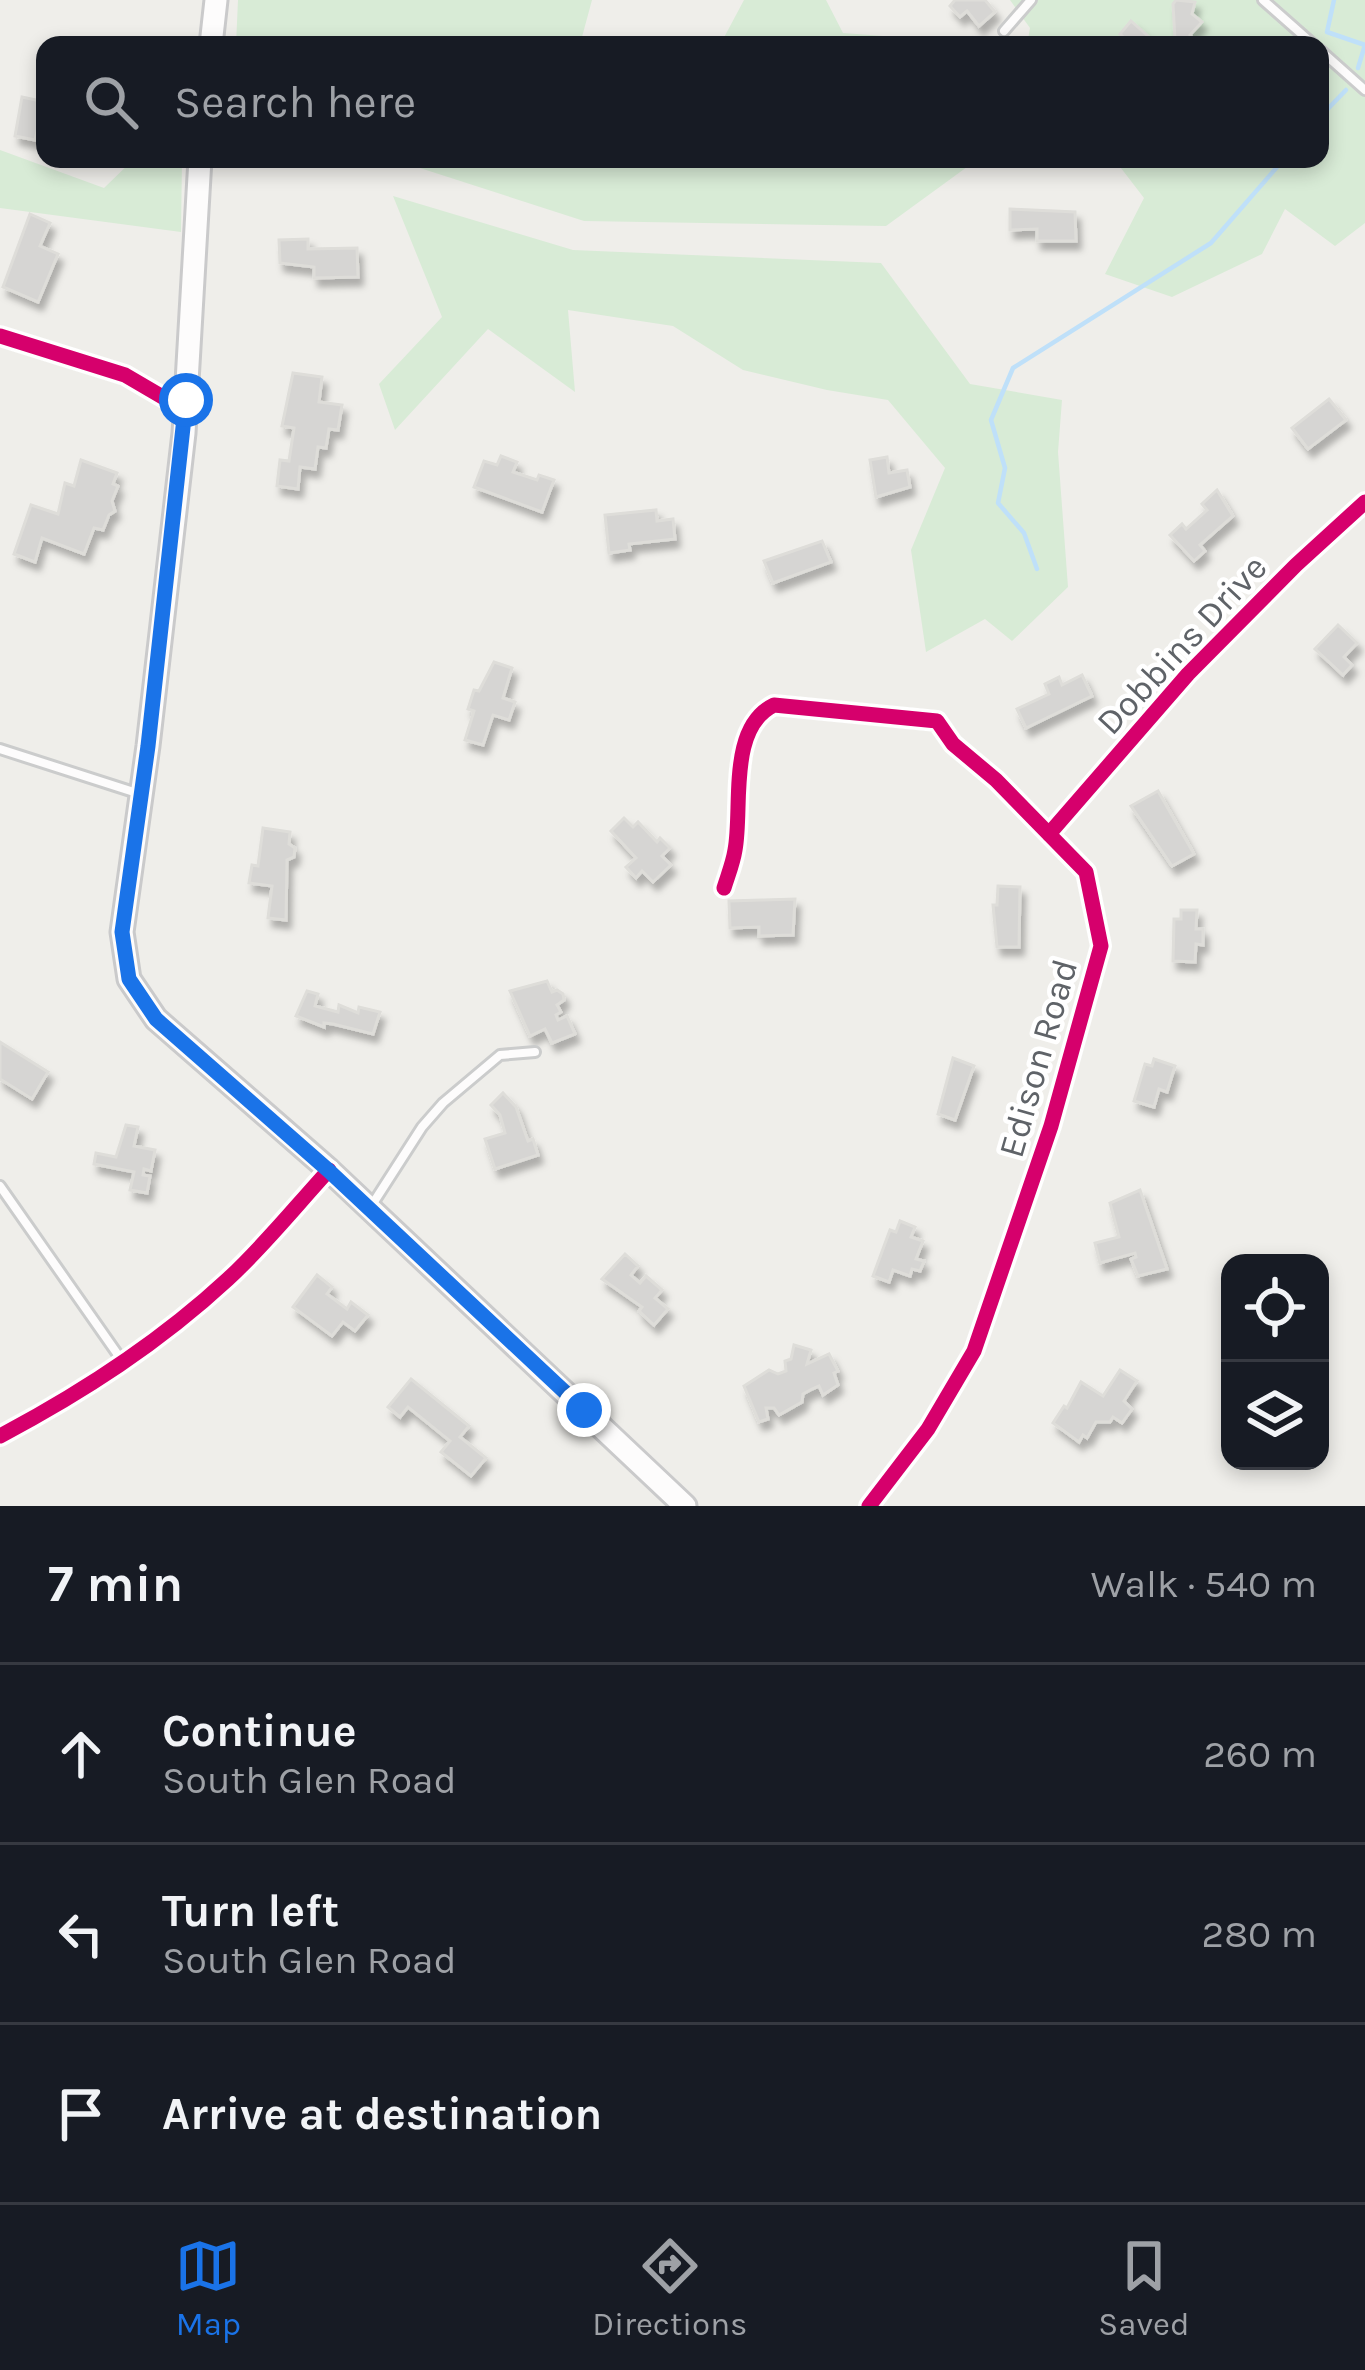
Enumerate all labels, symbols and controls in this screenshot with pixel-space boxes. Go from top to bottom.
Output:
search box [36,36,1329,168]
icon: search [78,69,144,135]
text: Search here [174,76,416,128]
route start [159,373,213,427]
street label: Dobbins Drive [1088,546,1276,743]
street label: Edison Road [990,954,1086,1162]
map controls [1221,1254,1329,1470]
button: locate [1221,1254,1329,1362]
button: layers [1221,1362,1329,1470]
route end [557,1383,611,1437]
text: 7 min [48,1554,183,1614]
text: Walk · 540 m [1091,1561,1317,1607]
text: Continue [162,1705,357,1757]
icon: ahead [48,1721,114,1787]
text: 260 m [1203,1731,1317,1777]
text: South Glen Road [162,1757,457,1803]
text: Turn left [162,1885,339,1937]
icon: left [48,1901,114,1967]
text: 280 m [1202,1911,1317,1957]
text: South Glen Road [162,1937,457,1983]
icon: arrive [48,2081,114,2147]
text: Arrive at destination [162,2088,602,2140]
tab: Map [175,2233,241,2343]
tab: Directions [592,2233,747,2343]
tab: Saved [1098,2233,1190,2343]

